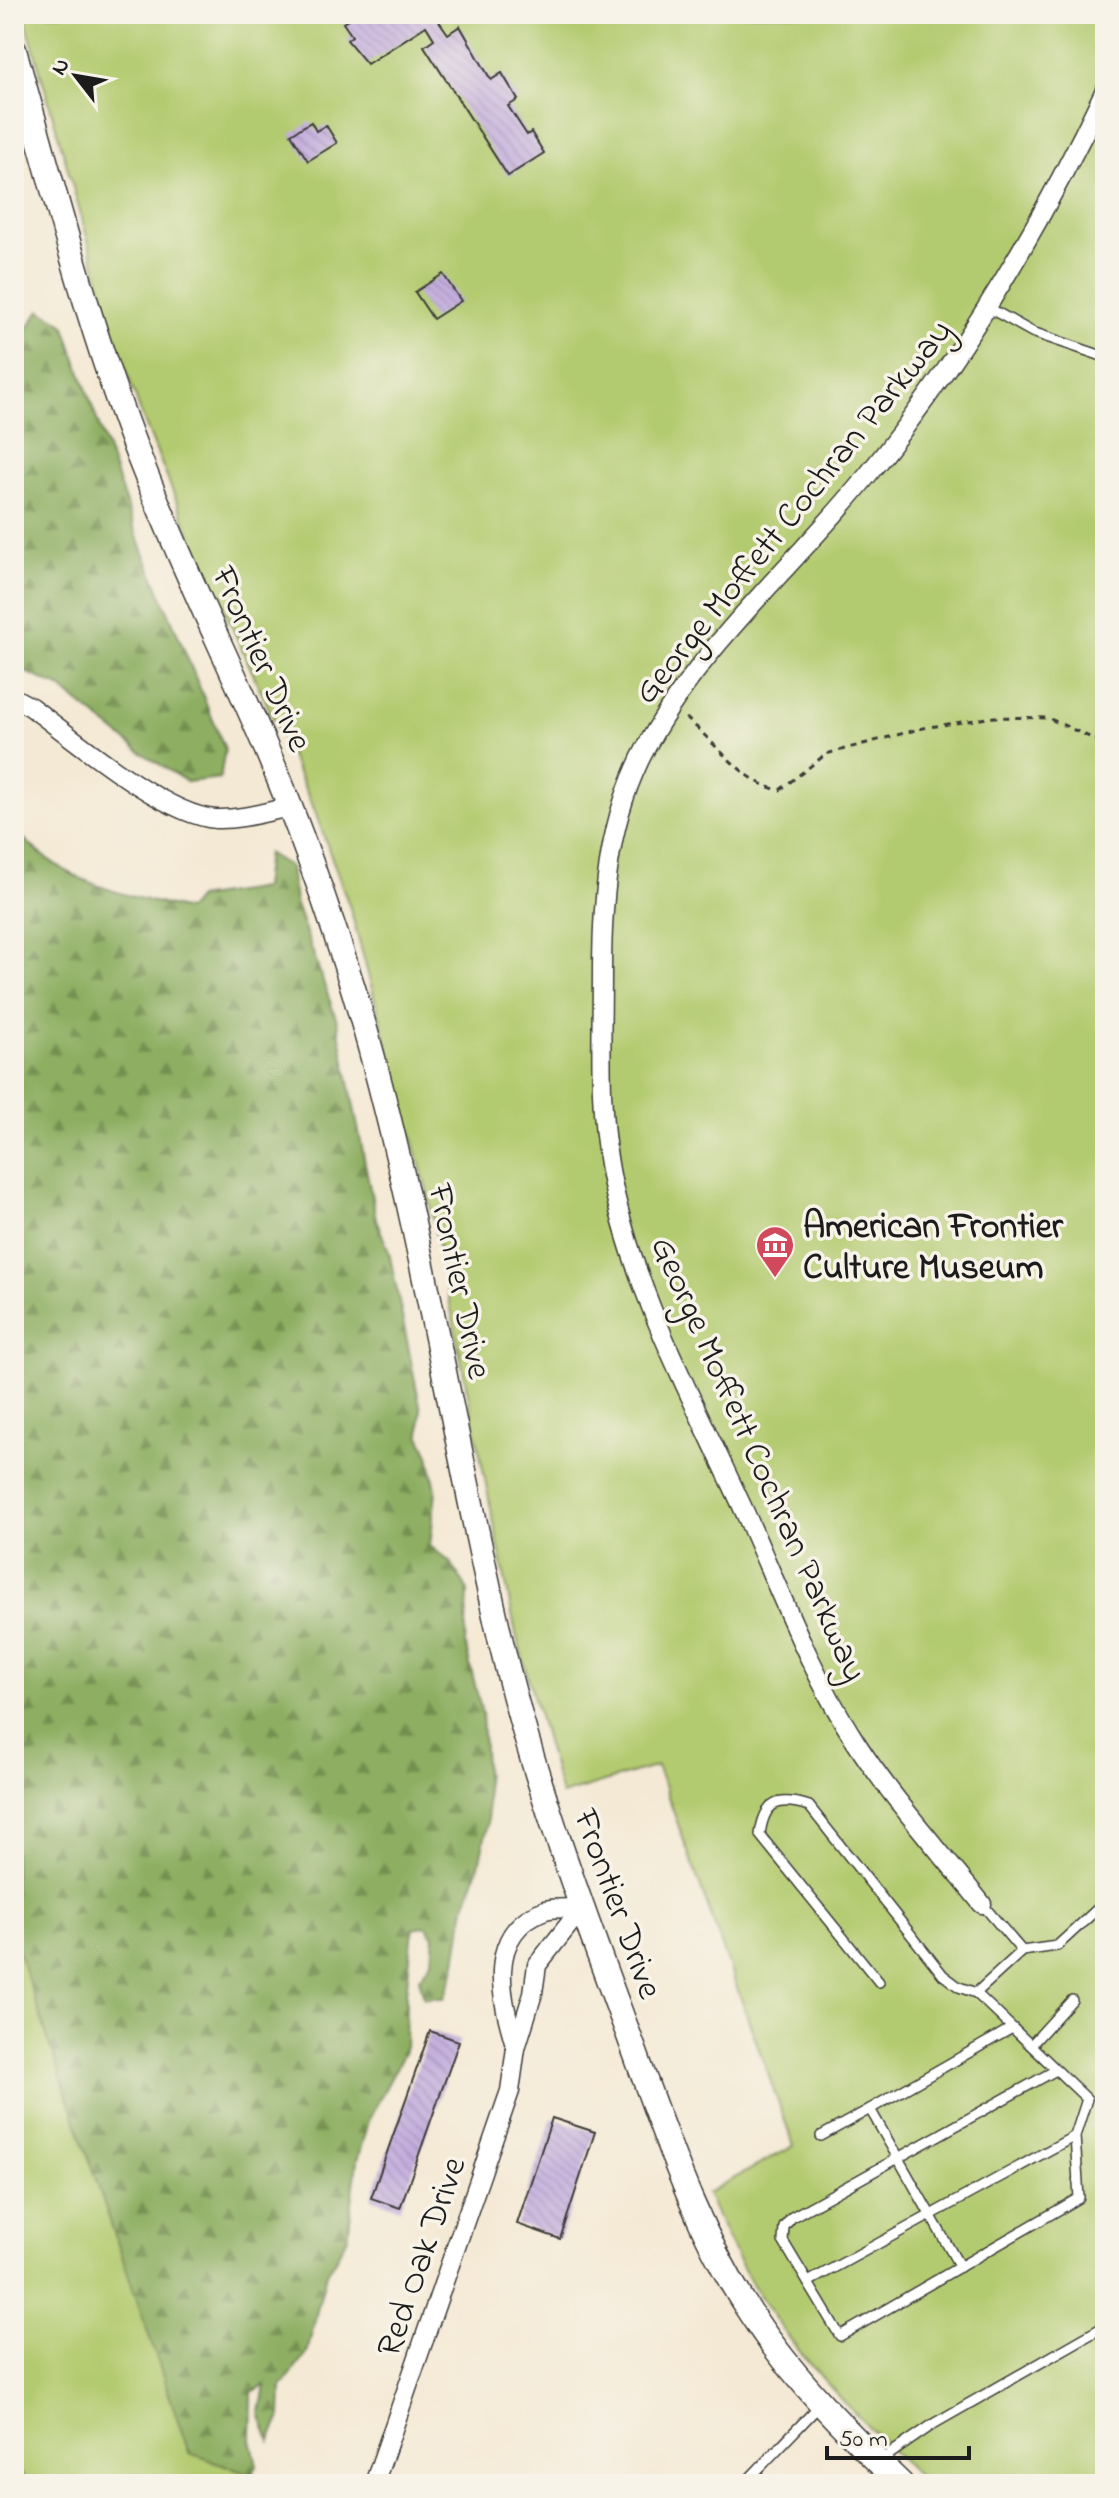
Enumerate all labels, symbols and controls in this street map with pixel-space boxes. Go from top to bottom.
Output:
north arrow [36,36,116,116]
text: N [44,53,79,82]
street label: George Moffett Cochran Parkway [622,309,967,717]
street label: Frontier Drive [195,558,325,762]
street label: Frontier Drive [411,1179,504,1385]
place label: American Frontier Culture Museum [803,1202,1064,1296]
museum icon: American Frontier Culture Museum [754,1224,796,1279]
street label: George Moffett Cochran Parkway [635,1229,879,1691]
street label: Frontier Drive [557,1801,675,2008]
street label: Red Oak Drive [364,2150,483,2365]
scale bar [827,2410,969,2460]
text: 50 m [839,2423,888,2458]

